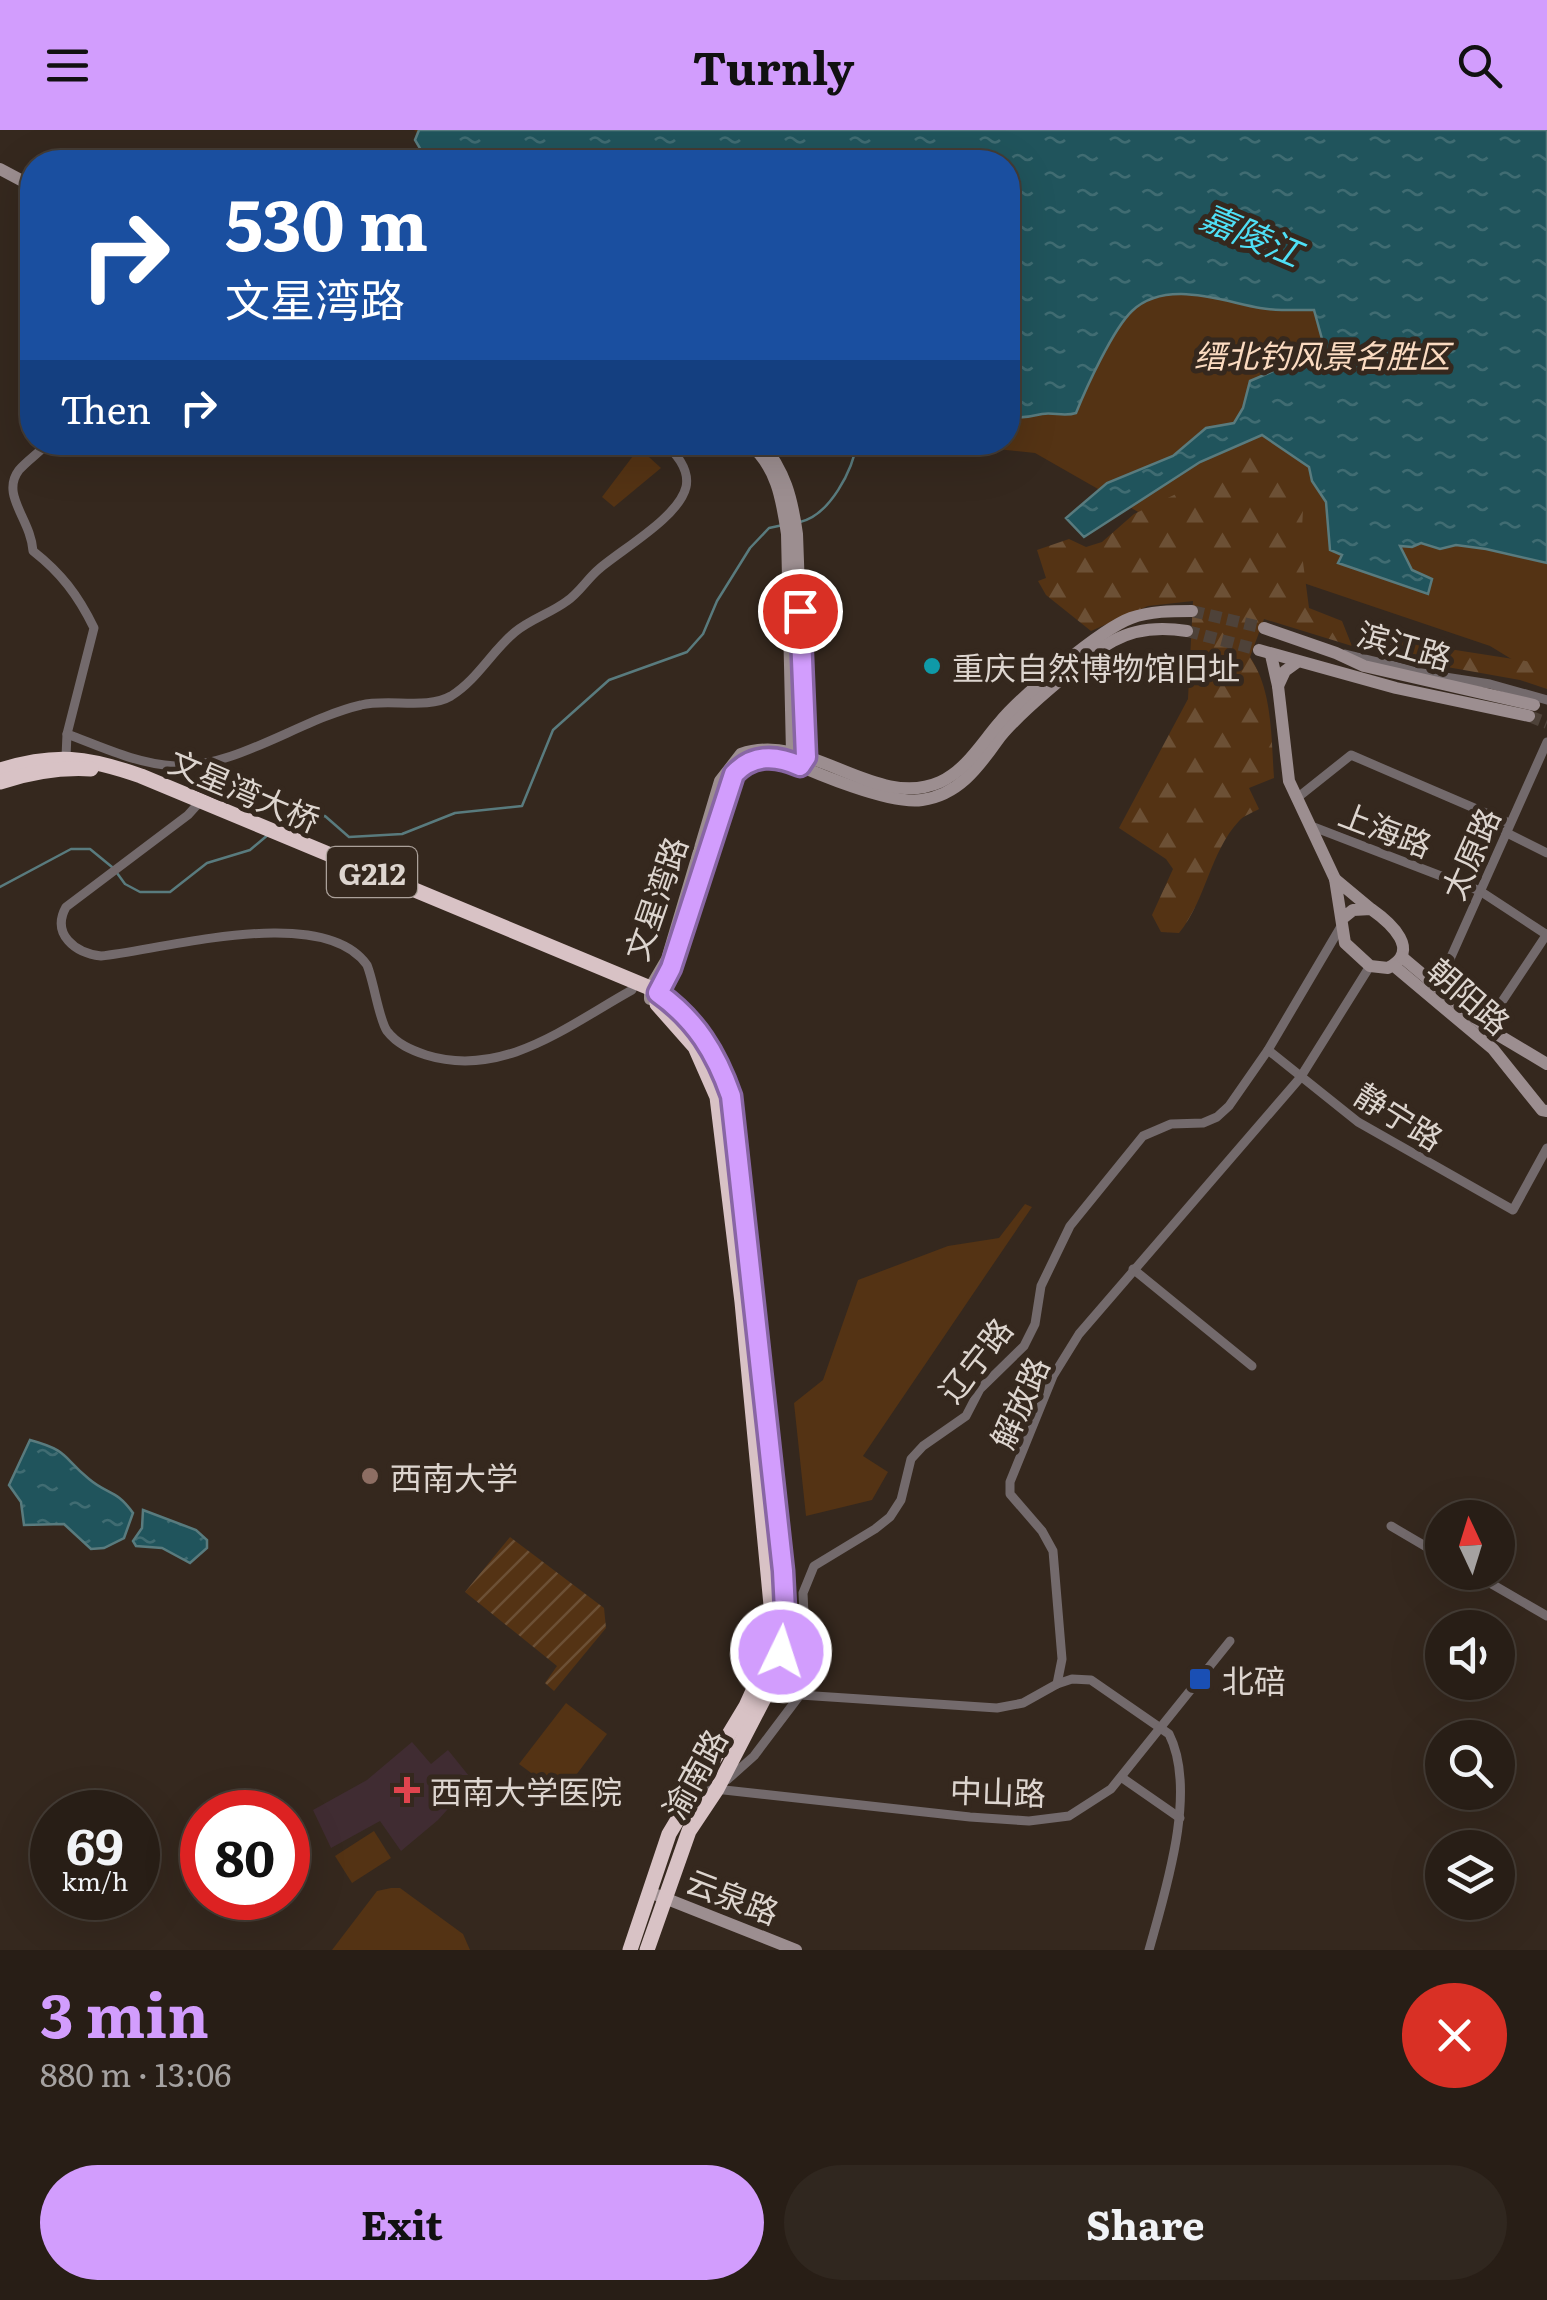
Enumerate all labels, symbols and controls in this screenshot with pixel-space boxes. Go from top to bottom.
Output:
text: Turnly [693,32,854,99]
icon: menu [40,38,95,93]
icon: search [1452,38,1507,93]
text: 530 m [225,169,428,273]
water label: 嘉陵江 [1194,189,1314,279]
icon: right [60,190,190,320]
text: 文星湾路 [225,264,405,331]
park label: 缙北钓风景名胜区 [1194,330,1454,378]
text: Then [60,379,151,436]
icon: right [171,380,226,435]
pin [758,569,843,654]
icon: arrive [773,584,828,639]
street label: 滨江路 [1352,608,1458,680]
place label: 重庆自然博物馆旧址 [952,642,1240,690]
marker: 重庆自然博物馆旧址 [921,655,943,677]
street label: 文星湾大桥 [162,736,328,842]
street label: 上海路 [1333,788,1439,868]
street label: 太原路 [1428,799,1510,907]
street label: 文星湾路 [610,830,698,966]
road number: G212 [327,847,417,897]
street label: 朝阳路 [1418,945,1522,1045]
street label: 静宁路 [1347,1069,1453,1161]
street label: 辽宁路 [926,1306,1022,1412]
street label: 解放路 [977,1348,1059,1456]
place label: 西南大学 [390,1452,518,1500]
marker: 西南大学 [359,1465,381,1487]
north arrow [1425,1500,1515,1590]
map controls [1425,1500,1515,1920]
position arrow [729,1600,833,1704]
button: sound [1425,1610,1515,1700]
place label: 北碚 [1222,1655,1286,1703]
marker: 北碚 [1187,1666,1213,1692]
street label: 渝南路 [649,1719,737,1827]
button: search [1425,1720,1515,1810]
street label: 中山路 [949,1764,1047,1816]
place label: 西南大学医院 [430,1766,622,1814]
marker: 西南大学医院 [394,1777,420,1803]
speed limit sign: 80 [180,1790,310,1920]
text: 69 [66,1806,124,1880]
button: layers [1425,1830,1515,1920]
street label: 云泉路 [680,1855,786,1935]
text: km/h [62,1862,128,1899]
text: 3 min [40,1967,209,2056]
button: close [1402,1983,1507,2088]
text: 880 m · 13:06 [40,2049,231,2097]
button: Exit [40,2165,764,2280]
button: Share [784,2165,1507,2280]

